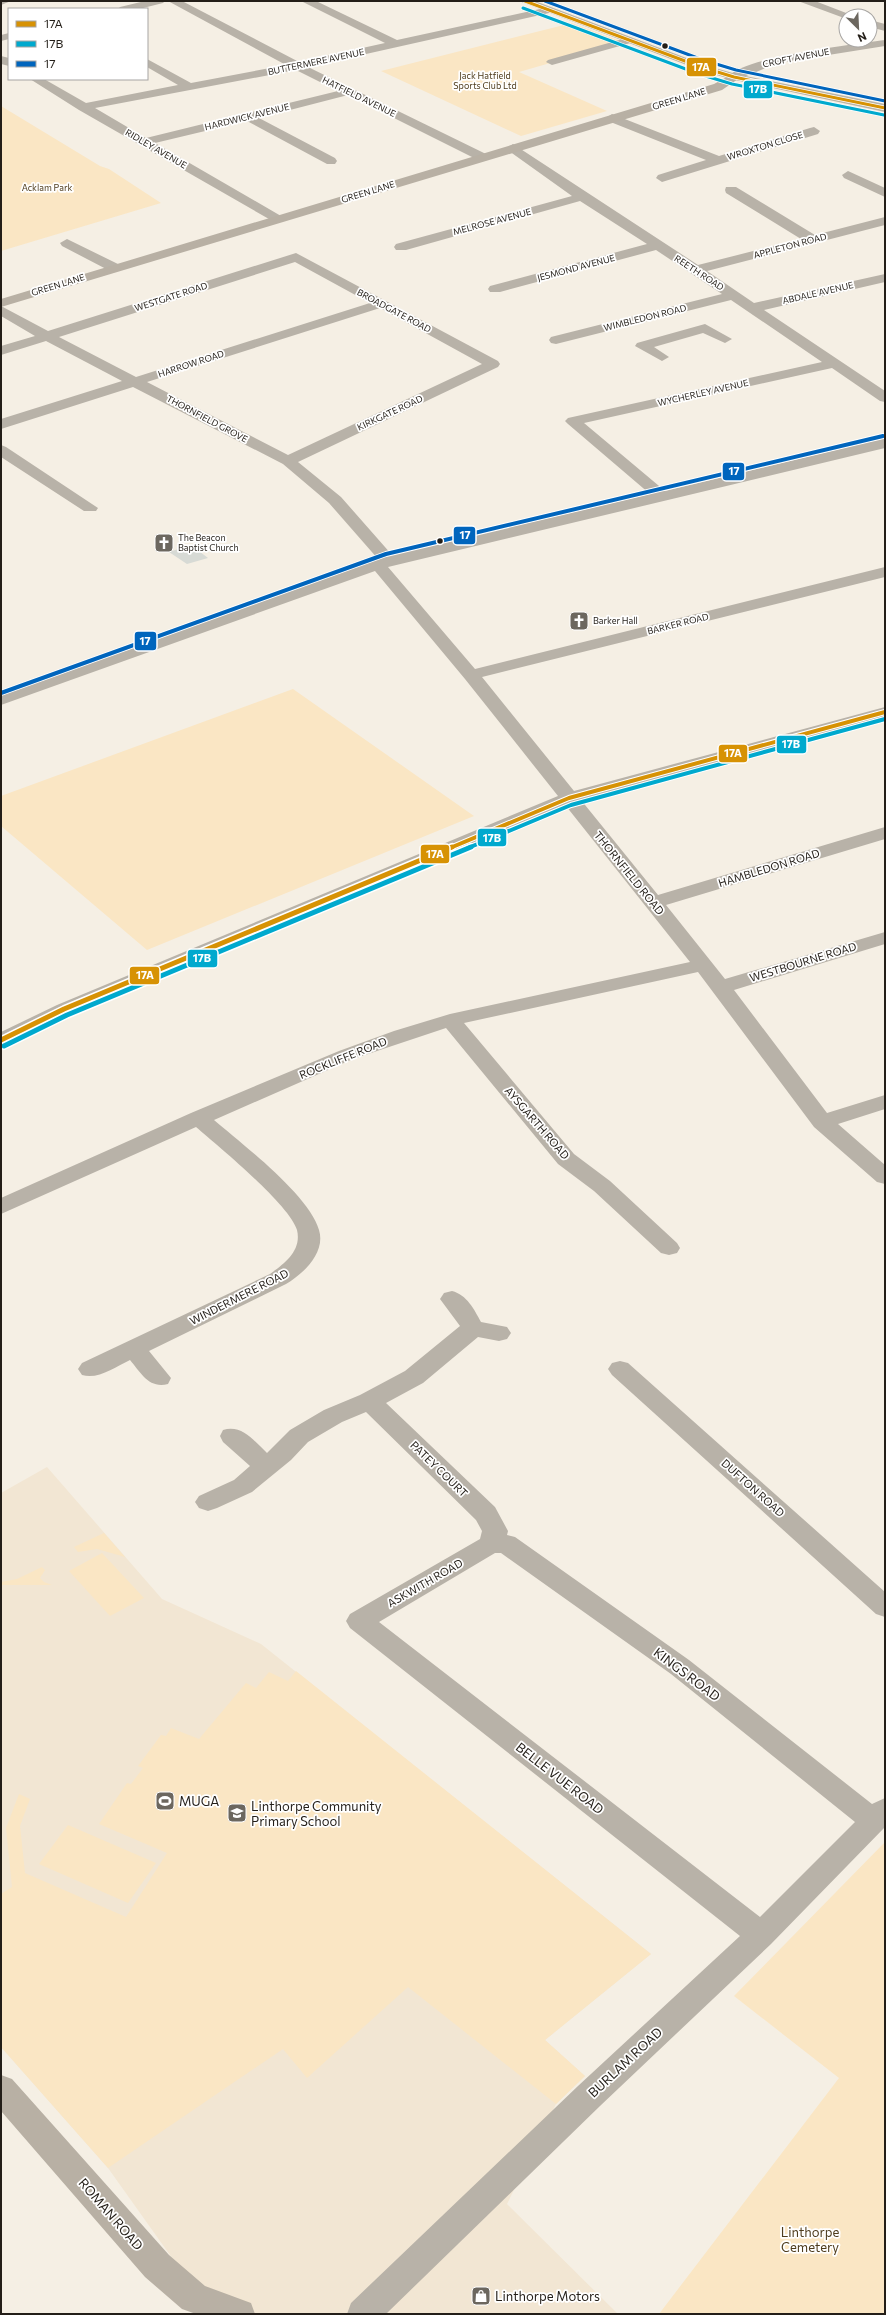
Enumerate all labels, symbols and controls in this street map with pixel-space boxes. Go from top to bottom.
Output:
legend [8,8,148,80]
north arrow [838,8,878,48]
text: 17A [44,16,63,30]
text: N [856,30,869,45]
text: 17B [44,36,63,50]
unlabelled marker [660,41,670,51]
street label: BUTTERMERE AVENUE [267,46,365,77]
street label: CROFT AVENUE [762,46,830,69]
text: 17 [44,56,55,70]
line badge: 17A [686,57,717,77]
text: 17A [692,60,710,73]
park label: Jack Hatfield Sports Club Ltd [453,70,517,91]
street label: HATFIELD AVENUE [321,74,398,119]
line badge: 17B [743,80,773,99]
text: 17B [749,82,767,95]
street label: GREEN LANE [651,85,707,112]
street label: HARDWICK AVENUE [203,101,290,132]
street label: RIDLEY AVENUE [124,127,189,171]
street label: WROXTON CLOSE [726,129,804,162]
street label: GREEN LANE [340,178,396,205]
park label: Acklam Park [22,182,72,193]
street label: MELROSE AVENUE [452,206,532,237]
street label: APPLETON ROAD [752,230,828,261]
street label: JESMOND AVENUE [536,252,616,283]
street label: REETH ROAD [672,253,726,293]
street label: GREEN LANE [30,271,86,298]
street label: WESTGATE ROAD [133,279,209,313]
street label: ABDALE AVENUE [781,279,854,306]
street label: BROADGATE ROAD [355,286,433,335]
street label: WIMBLEDON ROAD [602,302,688,333]
street label: HARROW ROAD [156,348,226,379]
street label: WYCHERLEY AVENUE [656,377,749,408]
street label: THORNFIELD GROVE [165,392,250,445]
street label: KIRKGATE ROAD [355,392,425,433]
line badge: 17 [722,462,745,481]
text: 17 [728,464,740,477]
line badge: 17 [453,526,476,545]
text: 17 [459,528,471,541]
church icon: The Beacon Baptist Church [153,532,175,554]
place label: The Beacon Baptist Church [178,532,239,553]
unlabelled marker [435,536,445,546]
church icon: Barker Hall [568,610,590,632]
street label: BARKER ROAD [646,610,710,636]
place label: Barker Hall [593,615,638,626]
line badge: 17 [134,631,157,651]
text: 17 [139,634,151,647]
line badge: 17B [776,735,807,754]
text: 17B [782,737,800,750]
line badge: 17A [718,744,748,763]
text: 17A [724,746,742,759]
line badge: 17B [477,828,507,847]
street label: THORNFIELD ROAD [592,828,667,917]
text: 17B [483,831,501,844]
line badge: 17A [420,844,450,864]
street label: HAMBLEDON ROAD [717,846,821,889]
text: 17A [426,847,444,860]
street label: WESTBOURNE ROAD [748,939,858,984]
line badge: 17B [187,949,218,968]
text: 17B [193,951,211,964]
line badge: 17A [129,966,160,985]
text: 17A [136,968,154,981]
street label: ROCKLIFFE ROAD [297,1034,388,1081]
street label: AYSGARTH ROAD [502,1084,572,1162]
street label: WINDERMERE ROAD [187,1266,290,1327]
street label: PATEY COURT [408,1438,471,1499]
street label: DUFTON ROAD [719,1456,787,1519]
street label: ASKWITH ROAD [385,1556,465,1609]
street label: KINGS ROAD [651,1644,723,1704]
street label: BELLE VUE ROAD [513,1739,607,1817]
sports icon: MUGA [154,1790,176,1812]
place label: MUGA [179,1793,219,1809]
place label: Linthorpe Community Primary School [251,1798,382,1829]
school or university icon: Linthorpe Community Primary School [226,1802,248,1824]
street label: BURLAM ROAD [585,2024,665,2100]
street label: ROMAN ROAD [75,2175,147,2253]
park label: Linthorpe Cemetery [781,2224,839,2255]
shop icon: Linthorpe Motors [470,2285,492,2307]
place label: Linthorpe Motors [495,2288,600,2304]

